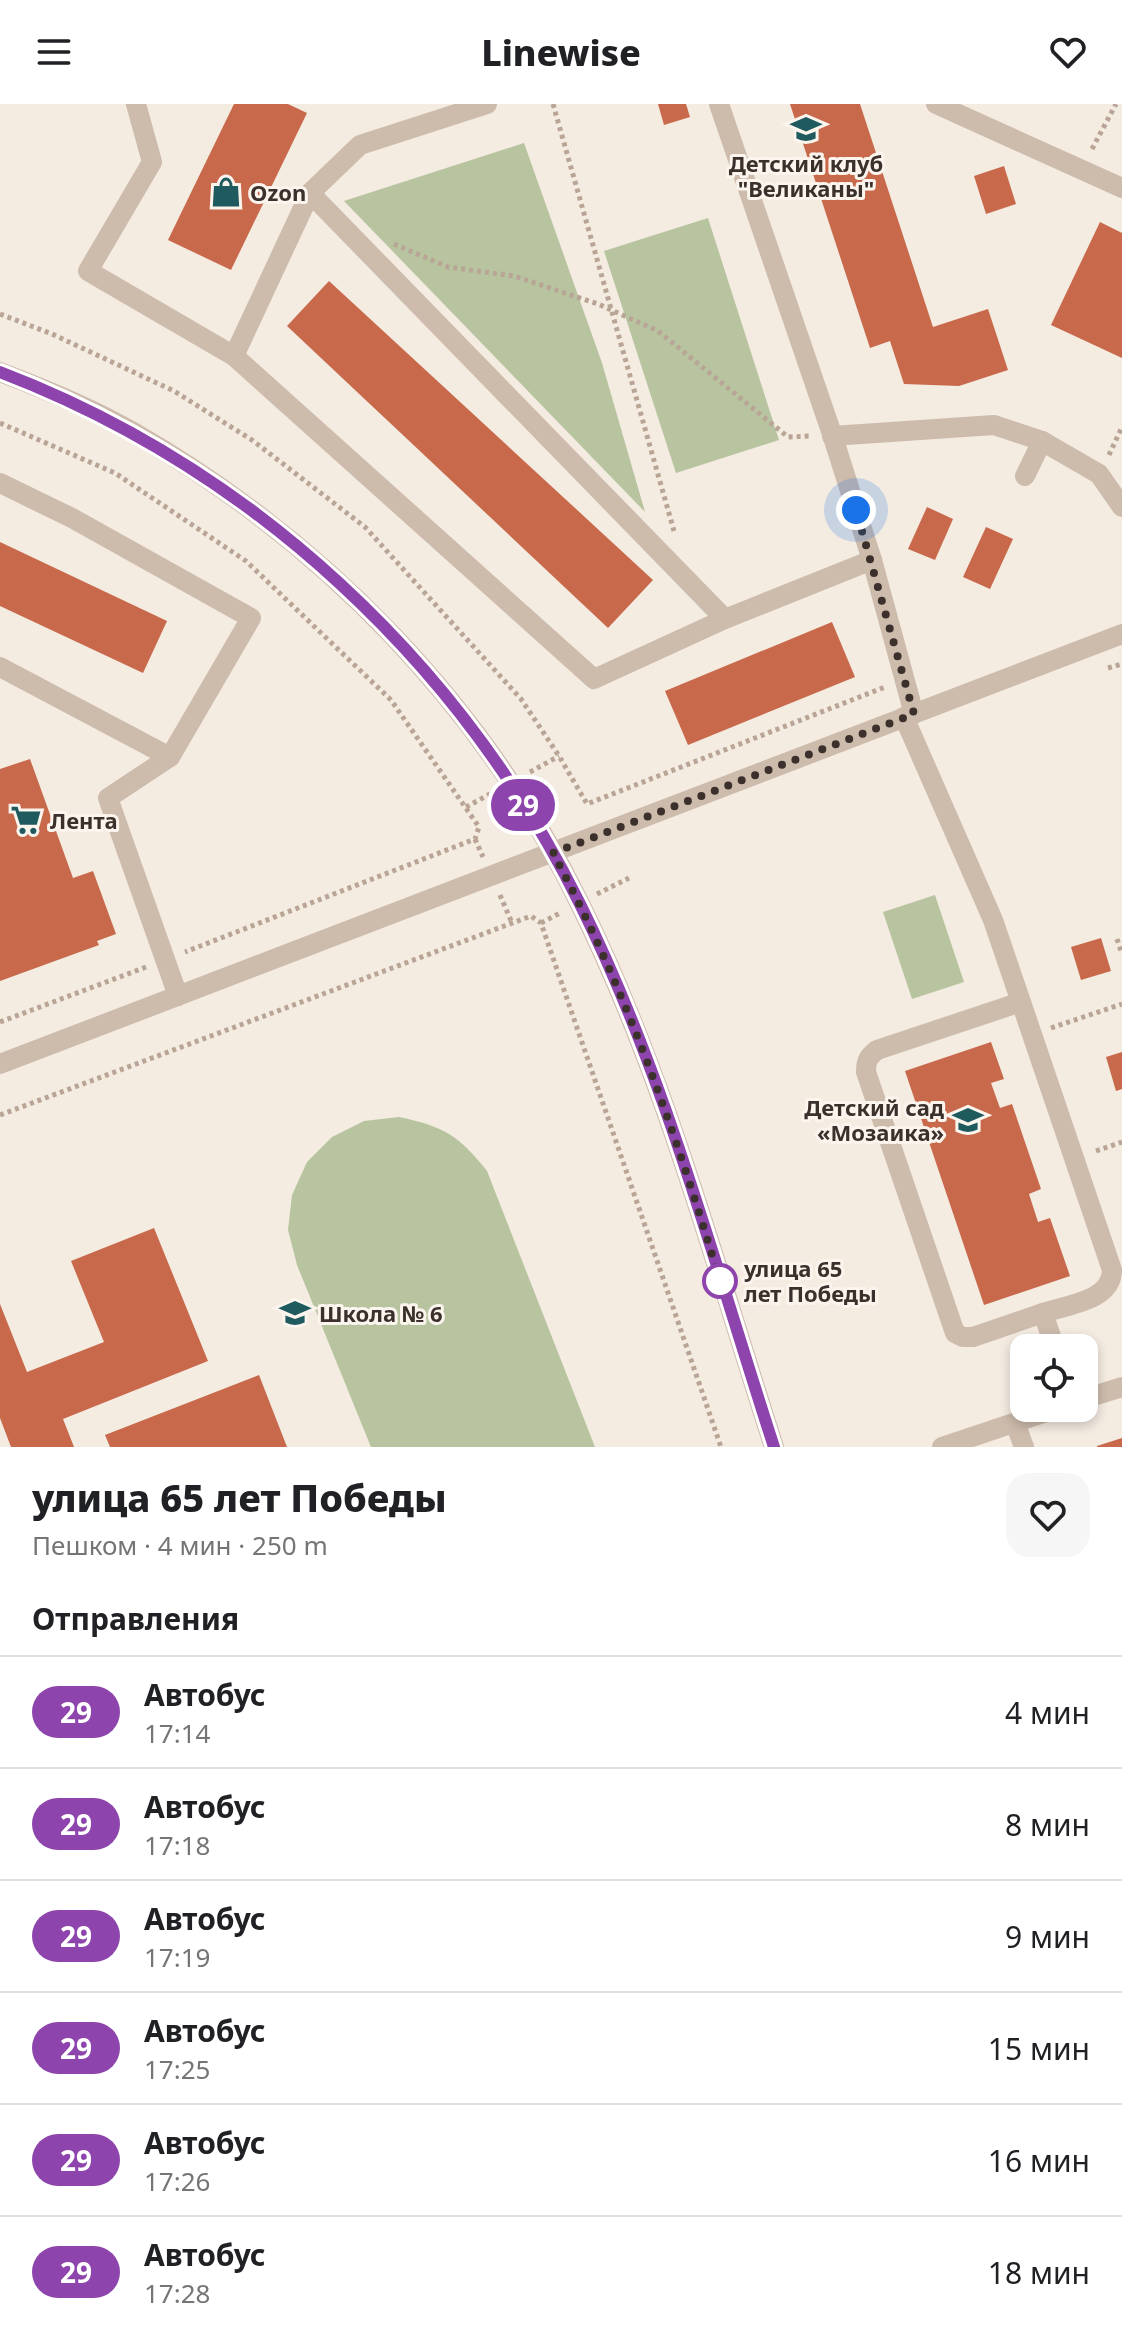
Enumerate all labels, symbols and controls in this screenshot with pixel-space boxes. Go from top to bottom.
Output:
text: Linewise [481,28,641,77]
icon: menu [32,30,76,74]
icon: heart [1046,30,1090,74]
school or university icon: Детский клуб "Великаны" [789,112,823,146]
place label: Детский клуб "Великаны" [729,148,883,203]
shop icon: Ozon [209,175,243,209]
place label: Ozon [250,177,306,207]
your location [836,490,876,530]
line badge: 29 [487,779,559,831]
text: 29 [507,786,539,824]
supermarket icon: Лента [9,803,43,837]
place label: Лента [50,805,118,835]
place label: Детский сад «Мозаика» [804,1092,944,1147]
school or university icon: Детский сад «Мозаика» [951,1103,985,1137]
place label: улица 65 лет Победы [743,1253,877,1308]
marker: улица 65 лет Победы [703,1264,737,1298]
school or university icon: Школа № 6 [278,1296,312,1330]
place label: Школа № 6 [319,1298,443,1328]
map controls [1010,1334,1098,1422]
button: locate [1010,1334,1098,1422]
text: улица 65 лет Победы [32,1471,447,1523]
button: heart [1006,1473,1090,1557]
text: Пешком · 4 мин · 250 m [32,1527,328,1563]
text: Отправления [32,1598,239,1639]
text: Автобус [144,1674,266,1715]
text: 4 мин [1005,1692,1090,1733]
text: 29 [60,1693,92,1731]
text: 17:14 [144,1715,210,1751]
text: Автобус [144,1786,266,1827]
text: 8 мин [1005,1804,1090,1845]
text: 29 [60,1805,92,1843]
text: 17:18 [144,1827,210,1863]
text: Автобус [144,1898,266,1939]
text: 9 мин [1005,1916,1090,1957]
text: 29 [60,1917,92,1955]
text: 17:19 [144,1939,210,1975]
text: Автобус [144,2010,266,2051]
text: 15 мин [988,2028,1090,2069]
text: 29 [60,2029,92,2067]
text: 17:25 [144,2051,210,2087]
text: Автобус [144,2122,266,2163]
text: 16 мин [988,2140,1090,2181]
text: 29 [60,2141,92,2179]
text: 17:26 [144,2163,210,2199]
text: Автобус [144,2234,266,2275]
text: 18 мин [988,2252,1090,2293]
text: 29 [60,2253,92,2291]
text: 17:28 [144,2275,210,2311]

